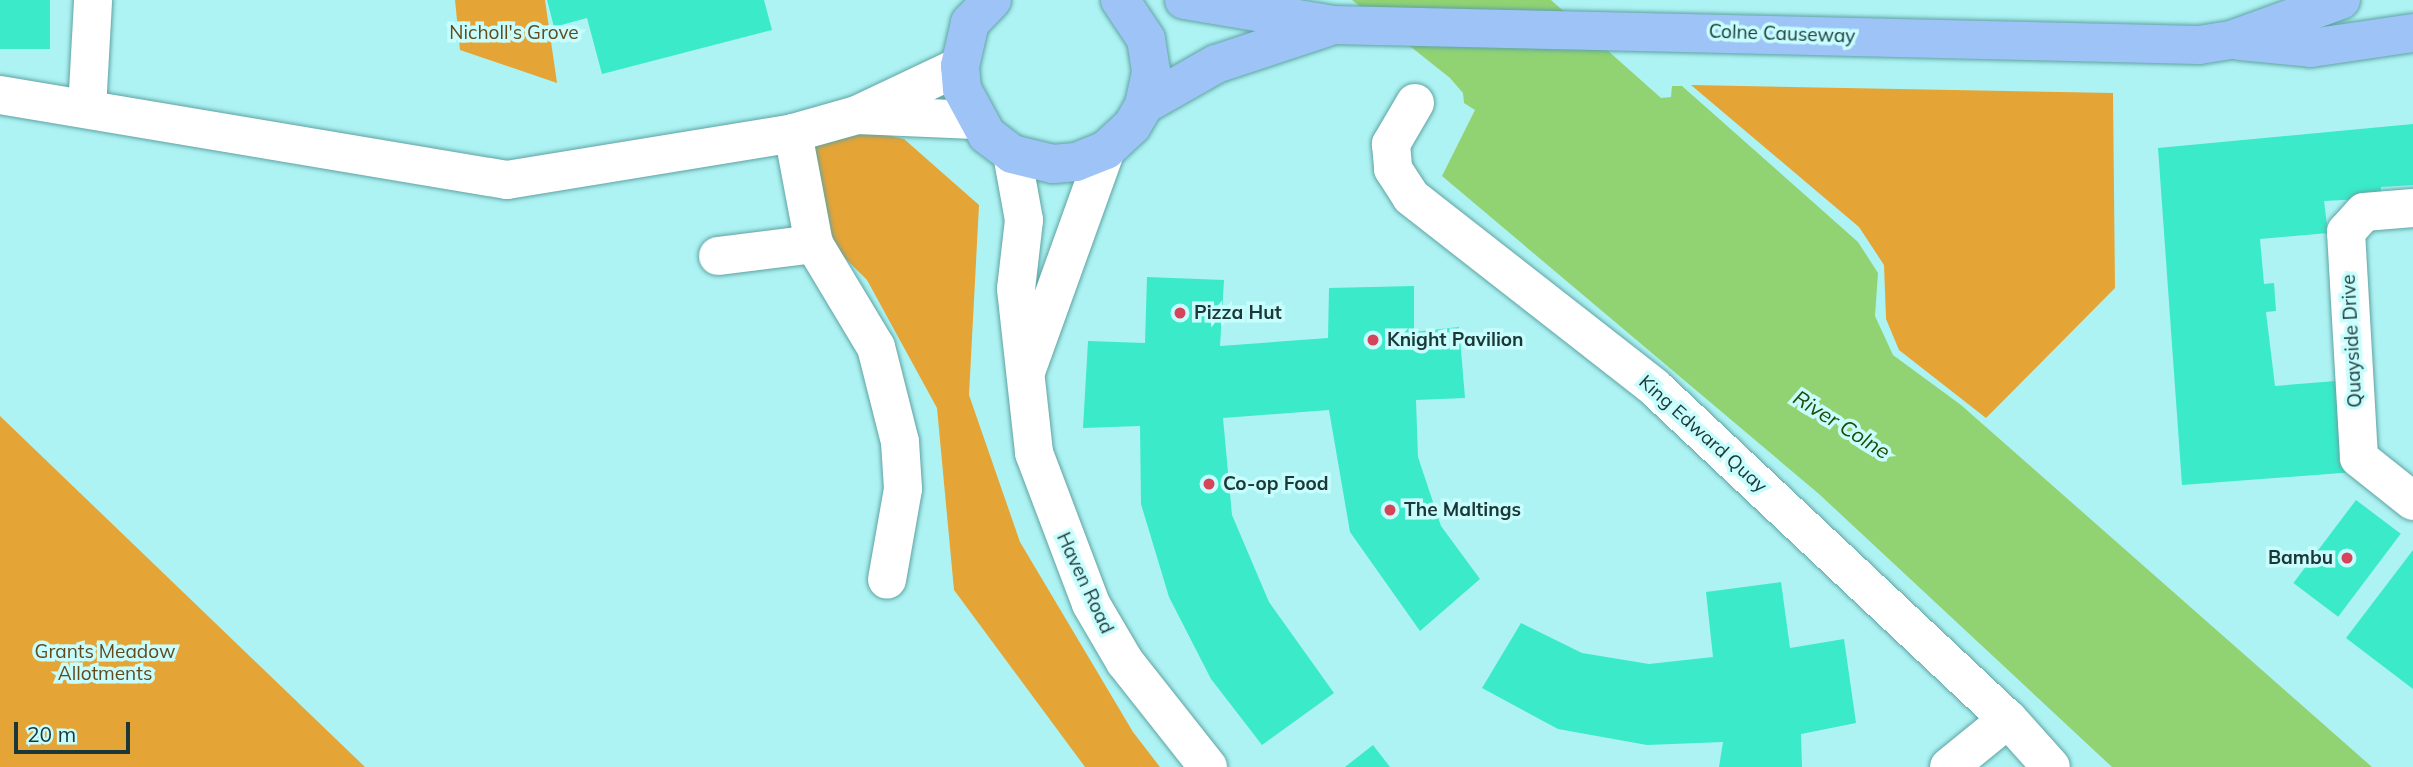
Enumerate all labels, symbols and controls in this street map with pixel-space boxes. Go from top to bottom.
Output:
street label: Colne Causeway [1708,20,1856,48]
park label: Nicholl's Grove [449,22,579,44]
street label: Quayside Drive [2337,274,2367,408]
place label: Pizza Hut [1194,302,1282,324]
marker: Pizza Hut [1172,305,1188,321]
place label: Knight Pavilion [1387,329,1524,351]
marker: Knight Pavilion [1365,332,1381,348]
street label: King Edward Quay [1634,370,1772,498]
water label: River Colne [1789,384,1895,464]
place label: Co-op Food [1223,473,1329,495]
marker: Co-op Food [1201,476,1217,492]
place label: The Maltings [1404,499,1521,521]
marker: The Maltings [1382,502,1398,518]
street label: Haven Road [1052,529,1118,637]
place label: Bambu [2268,547,2333,569]
marker: Bambu [2339,550,2355,566]
park label: Grants Meadow Allotments [35,641,175,685]
scale bar [18,708,133,752]
text: 20 m [27,721,76,747]

